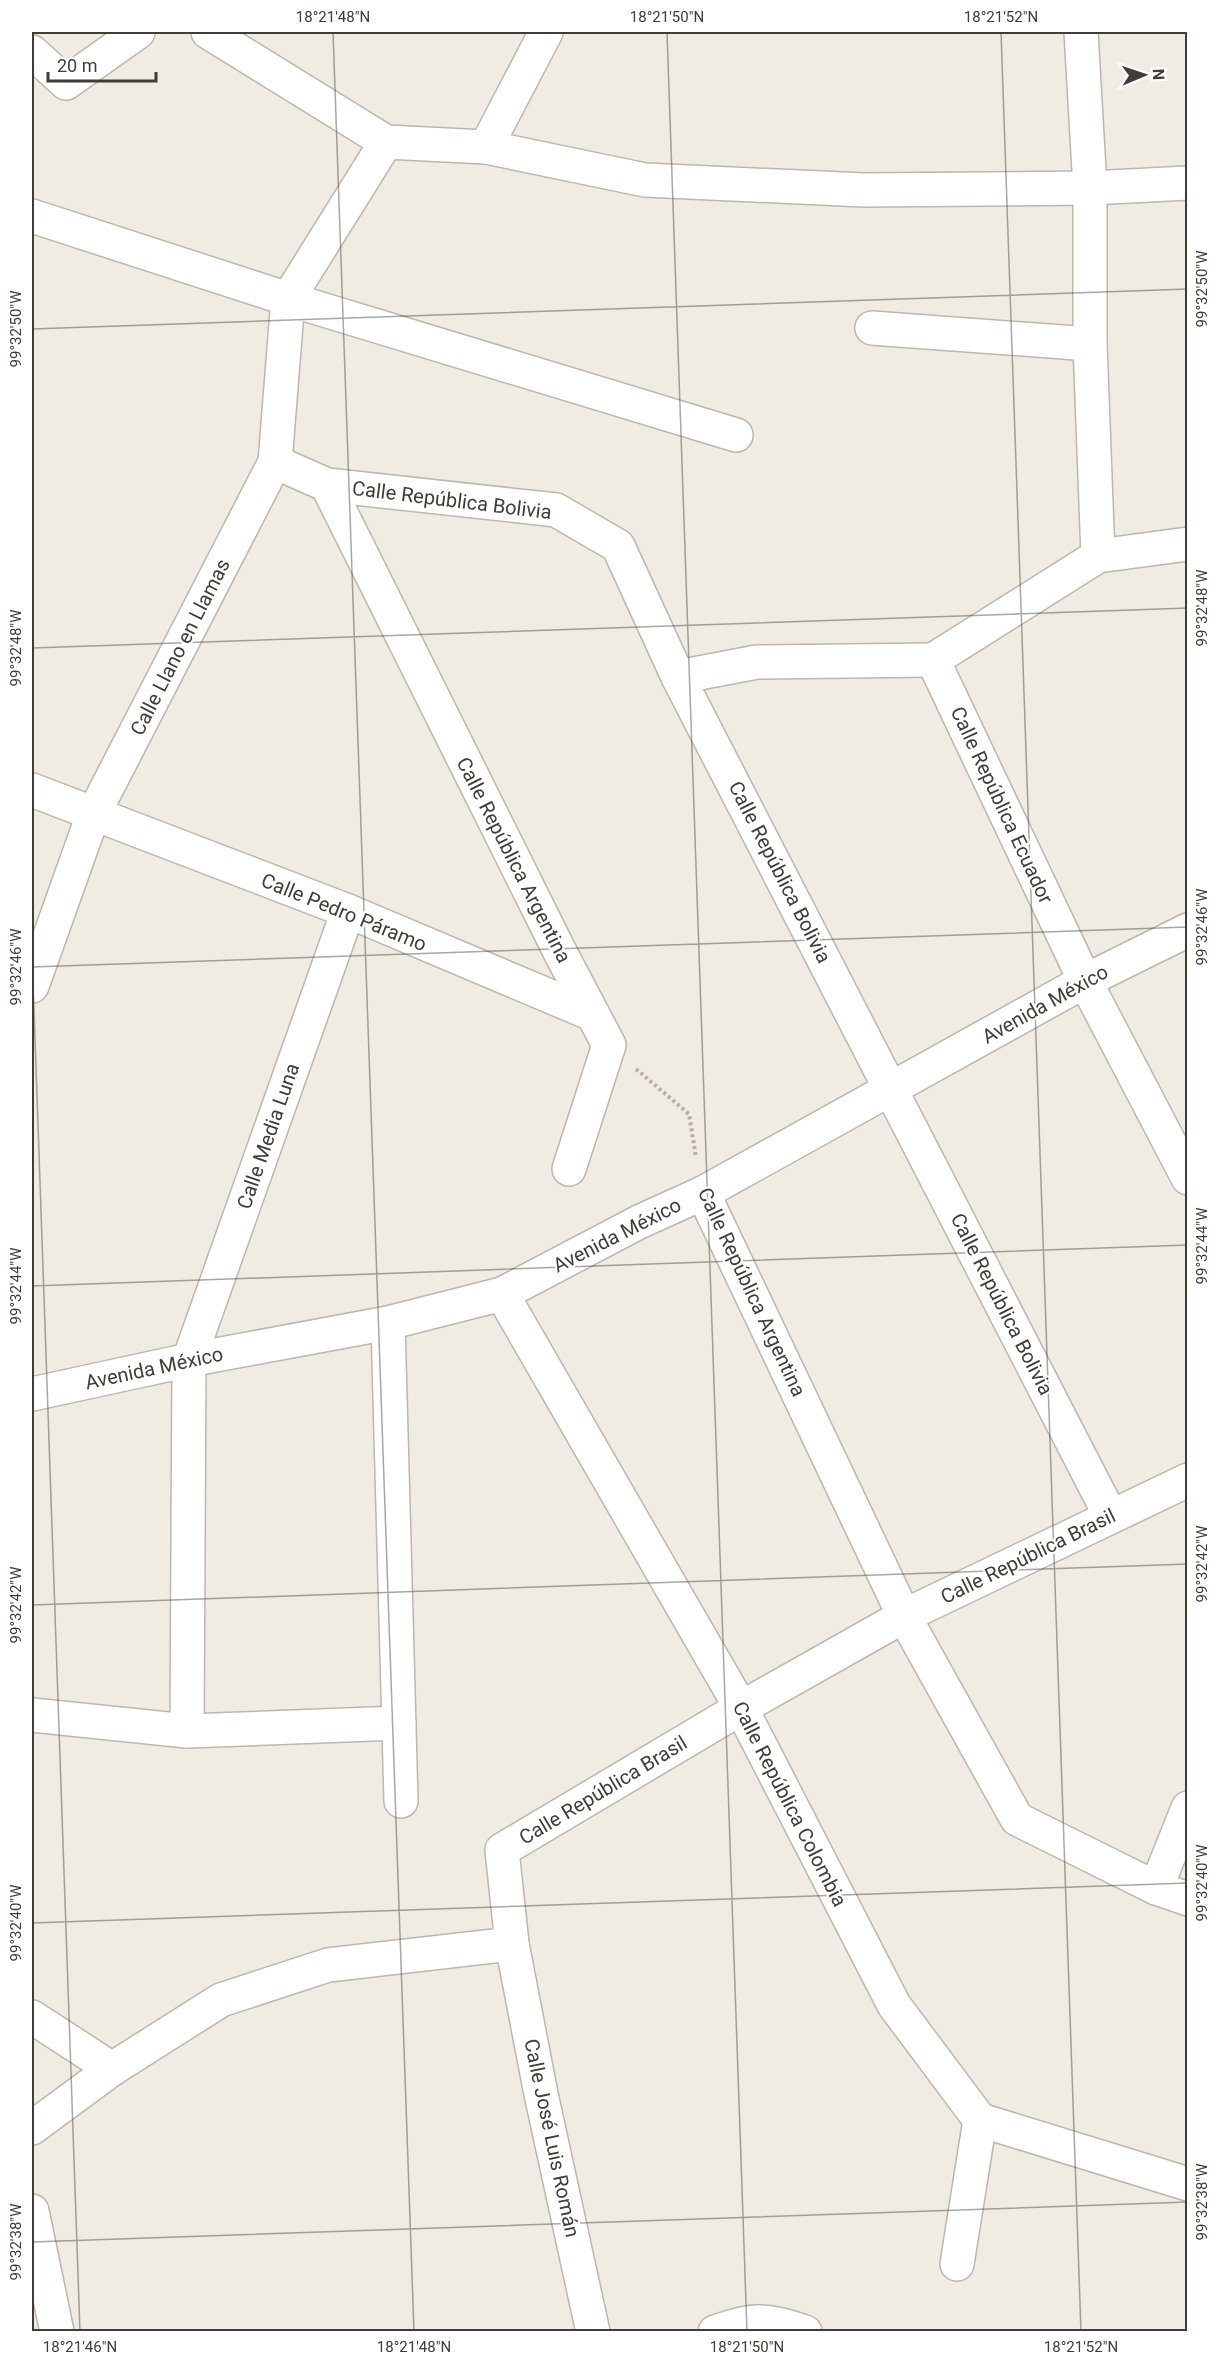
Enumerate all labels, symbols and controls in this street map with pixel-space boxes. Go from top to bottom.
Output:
text: 18°21'48"N [296,8,370,26]
text: 18°21'50"N [630,8,704,26]
text: 18°21'52"N [964,8,1038,26]
scale bar [48,45,156,83]
north arrow [1114,45,1174,105]
text: 20 m [57,55,97,76]
text: N [1149,69,1168,80]
text: 99°32'50"W [1193,251,1211,327]
text: 99°32'50"W [7,291,25,367]
street label: Calle República Bolivia [351,476,553,524]
street label: Calle Llano en Llamas [125,555,235,739]
text: 99°32'48"W [1193,570,1211,646]
text: 99°32'48"W [7,610,25,686]
street label: Calle República Ecuador [946,703,1058,908]
street label: Calle República Argentina [452,753,576,967]
street label: Calle República Bolivia [724,777,836,967]
street label: Calle Pedro Páramo [258,868,430,956]
text: 99°32'46"W [1193,889,1211,965]
text: 99°32'46"W [7,929,25,1005]
street label: Avenida México [978,959,1112,1049]
street label: Calle Media Luna [232,1060,304,1212]
street label: Calle República Argentina [693,1184,811,1400]
street label: Avenida México [549,1192,685,1278]
text: 99°32'44"W [1193,1208,1211,1284]
street label: Calle República Bolivia [946,1209,1058,1399]
text: 99°32'44"W [7,1248,25,1324]
street label: Avenida México [83,1342,225,1394]
street label: Calle República Brasil [937,1503,1119,1609]
text: 99°32'42"W [1193,1526,1211,1602]
text: 99°32'42"W [7,1567,25,1643]
street label: Calle República Colombia [728,1697,852,1911]
street label: Calle República Brasil [515,1730,691,1850]
text: 99°32'40"W [1193,1845,1211,1921]
text: 99°32'40"W [7,1885,25,1961]
street label: Calle José Luis Román [519,2037,585,2239]
text: 99°32'38"W [1193,2164,1211,2240]
text: 99°32'38"W [7,2204,25,2280]
text: 18°21'46"N [43,2338,117,2356]
text: 18°21'48"N [377,2338,451,2356]
text: 18°21'50"N [710,2338,784,2356]
text: 18°21'52"N [1044,2338,1118,2356]

